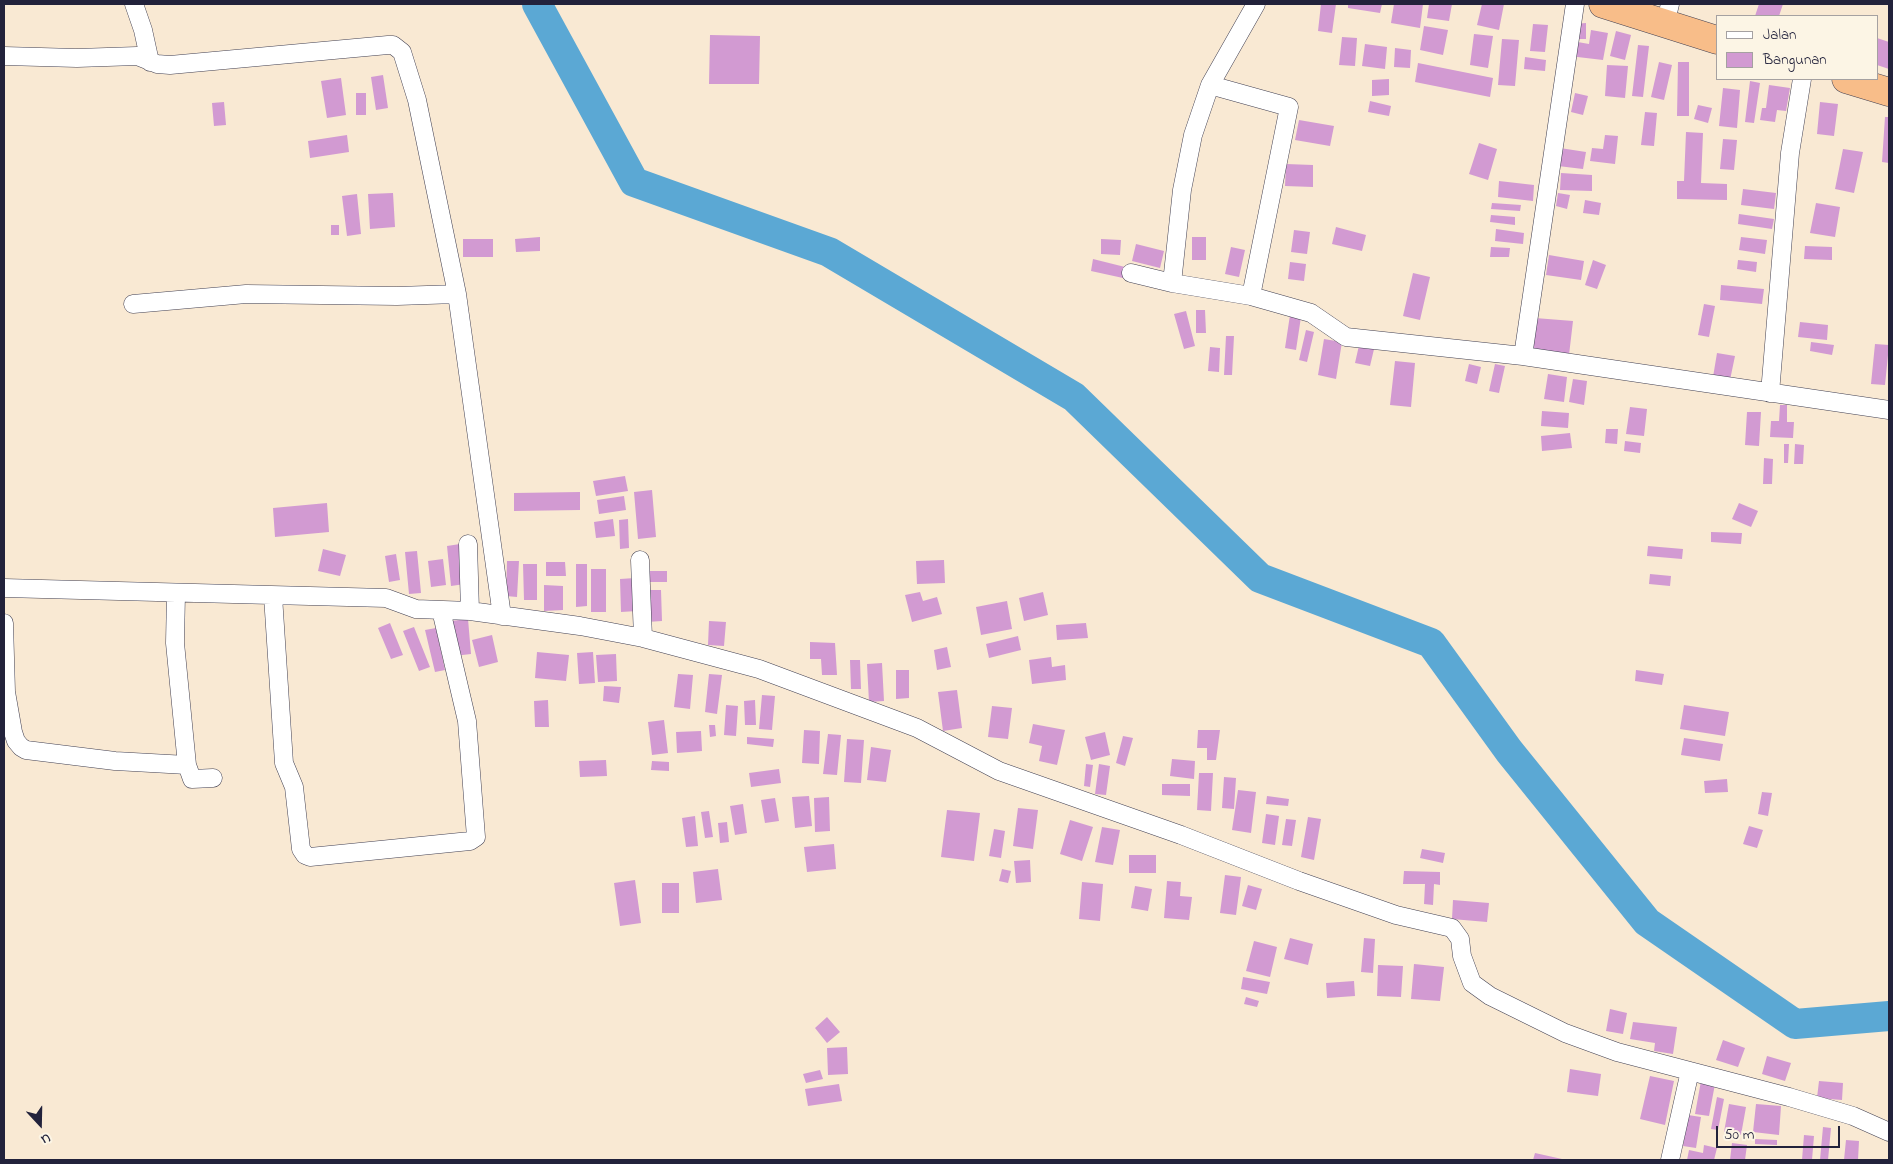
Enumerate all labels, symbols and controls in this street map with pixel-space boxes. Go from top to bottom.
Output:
legend [1716,15,1878,80]
text: Jalan [1763,24,1796,46]
text: Bangunan [1763,49,1827,71]
north arrow [15,1099,65,1149]
scale bar [1718,1116,1842,1148]
text: 50 m [1724,1124,1754,1146]
text: U [38,1127,53,1150]

